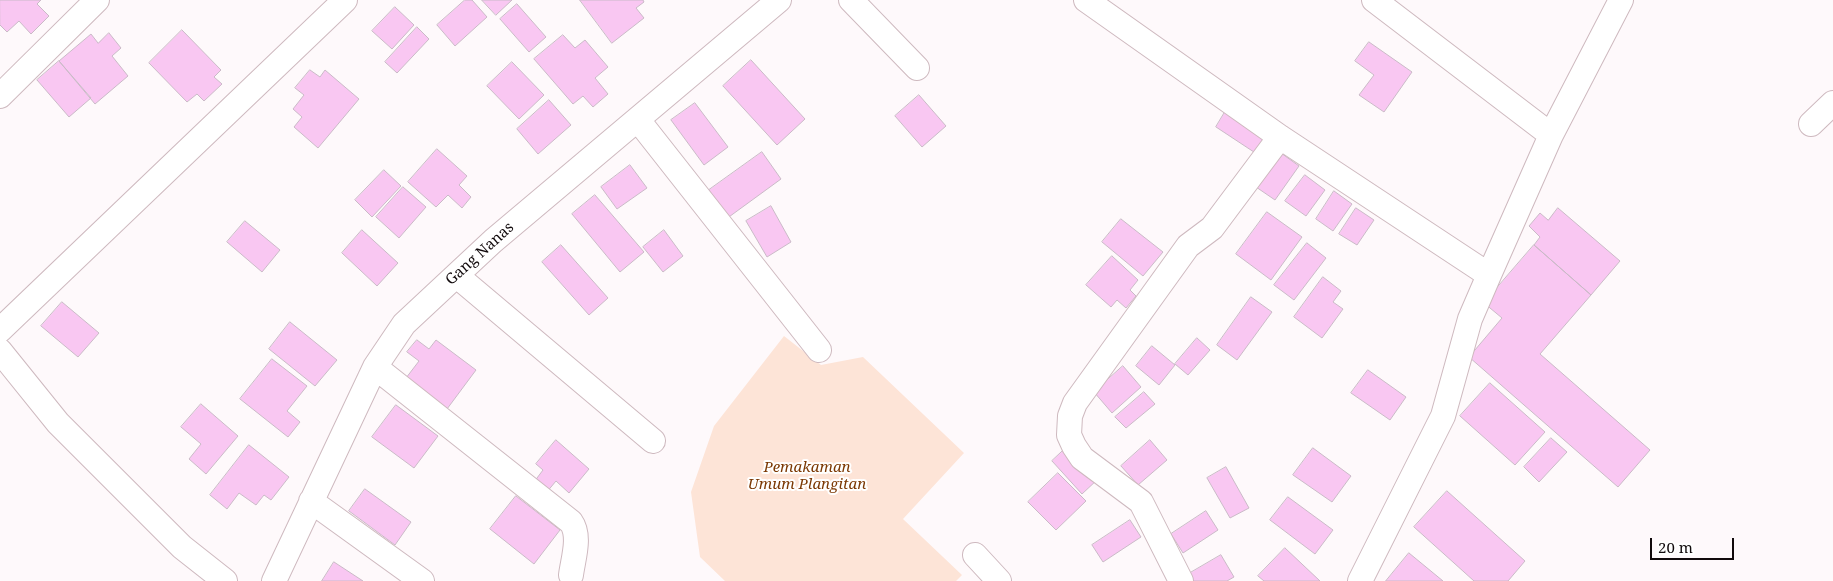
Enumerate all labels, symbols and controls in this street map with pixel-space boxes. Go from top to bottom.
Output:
street label: Gang Nanas [442,219,518,289]
park label: Pemakaman Umum Plangitan [748,459,866,494]
scale bar [1653,528,1737,560]
text: 20 m [1658,537,1693,557]

